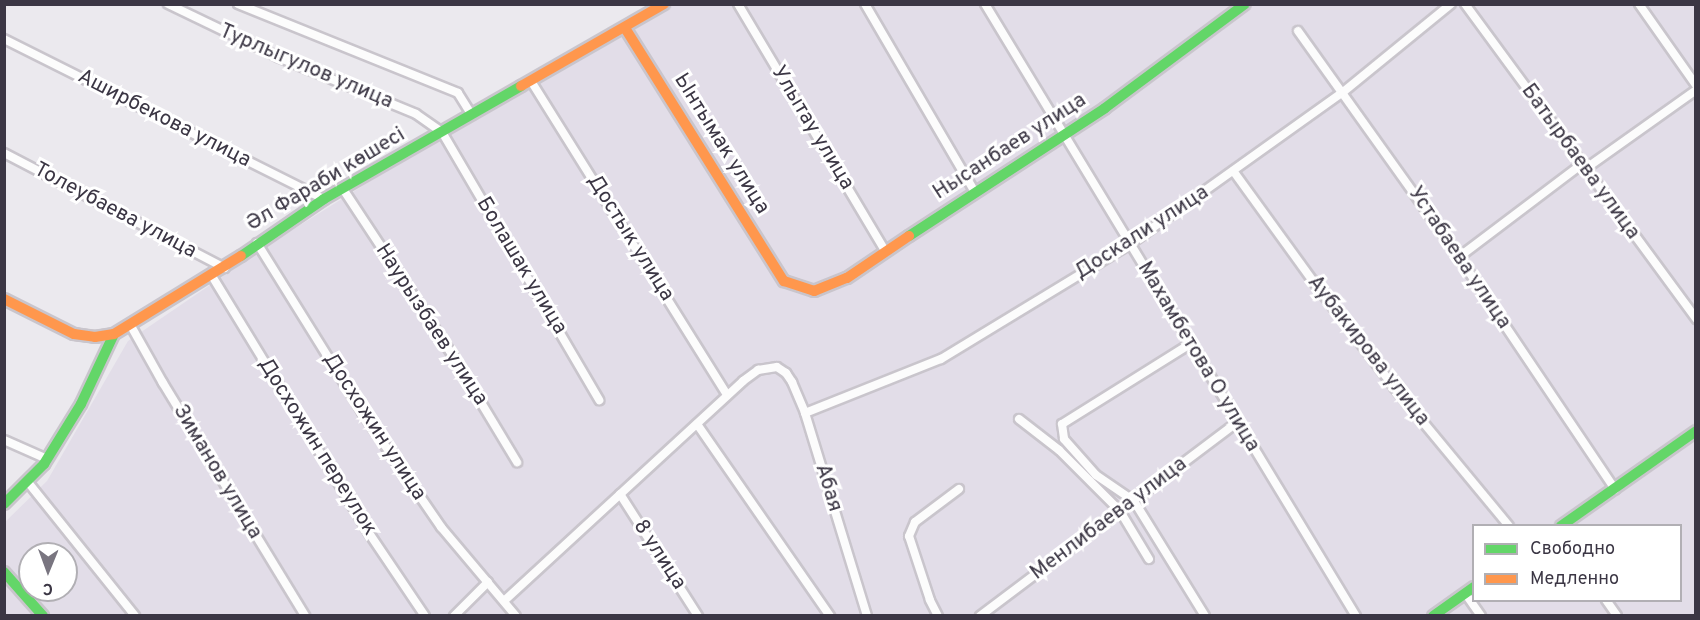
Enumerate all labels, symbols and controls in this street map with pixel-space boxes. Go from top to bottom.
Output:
street label: Турлыгулов улица [215,19,397,115]
street label: Улытау улица [765,61,859,195]
street label: Аширбекова улица [73,64,255,174]
street label: Ынтымак улица [668,69,774,219]
street label: Батырбаева улица [1515,79,1645,245]
street label: Нысанбаев улица [929,88,1091,206]
street label: Әл Фараби көшесі [242,123,410,237]
street label: Толеубаева улица [29,158,201,264]
street label: Достык улица [581,170,679,306]
street label: Доскали улица [1070,180,1214,286]
street label: Устабаева улица [1402,182,1516,334]
street label: Болашак улица [470,193,572,339]
street label: Наурызбаев улица [369,240,493,410]
street label: Махамбетова О улица [1131,257,1265,457]
street label: Аубакирова улица [1301,271,1435,431]
street label: Досхожин улица [317,349,431,505]
street label: Досхожин переулок [252,353,382,541]
street label: Зиманов улица [167,400,267,544]
street label: Менлибаева улица [1026,452,1192,586]
street label: Абая [809,461,847,515]
street label: 8 улица [627,515,691,595]
legend [1472,524,1682,602]
text: Свободно [1530,538,1615,561]
north arrow [18,542,78,602]
text: Медленно [1530,568,1619,591]
text: С [42,578,53,598]

